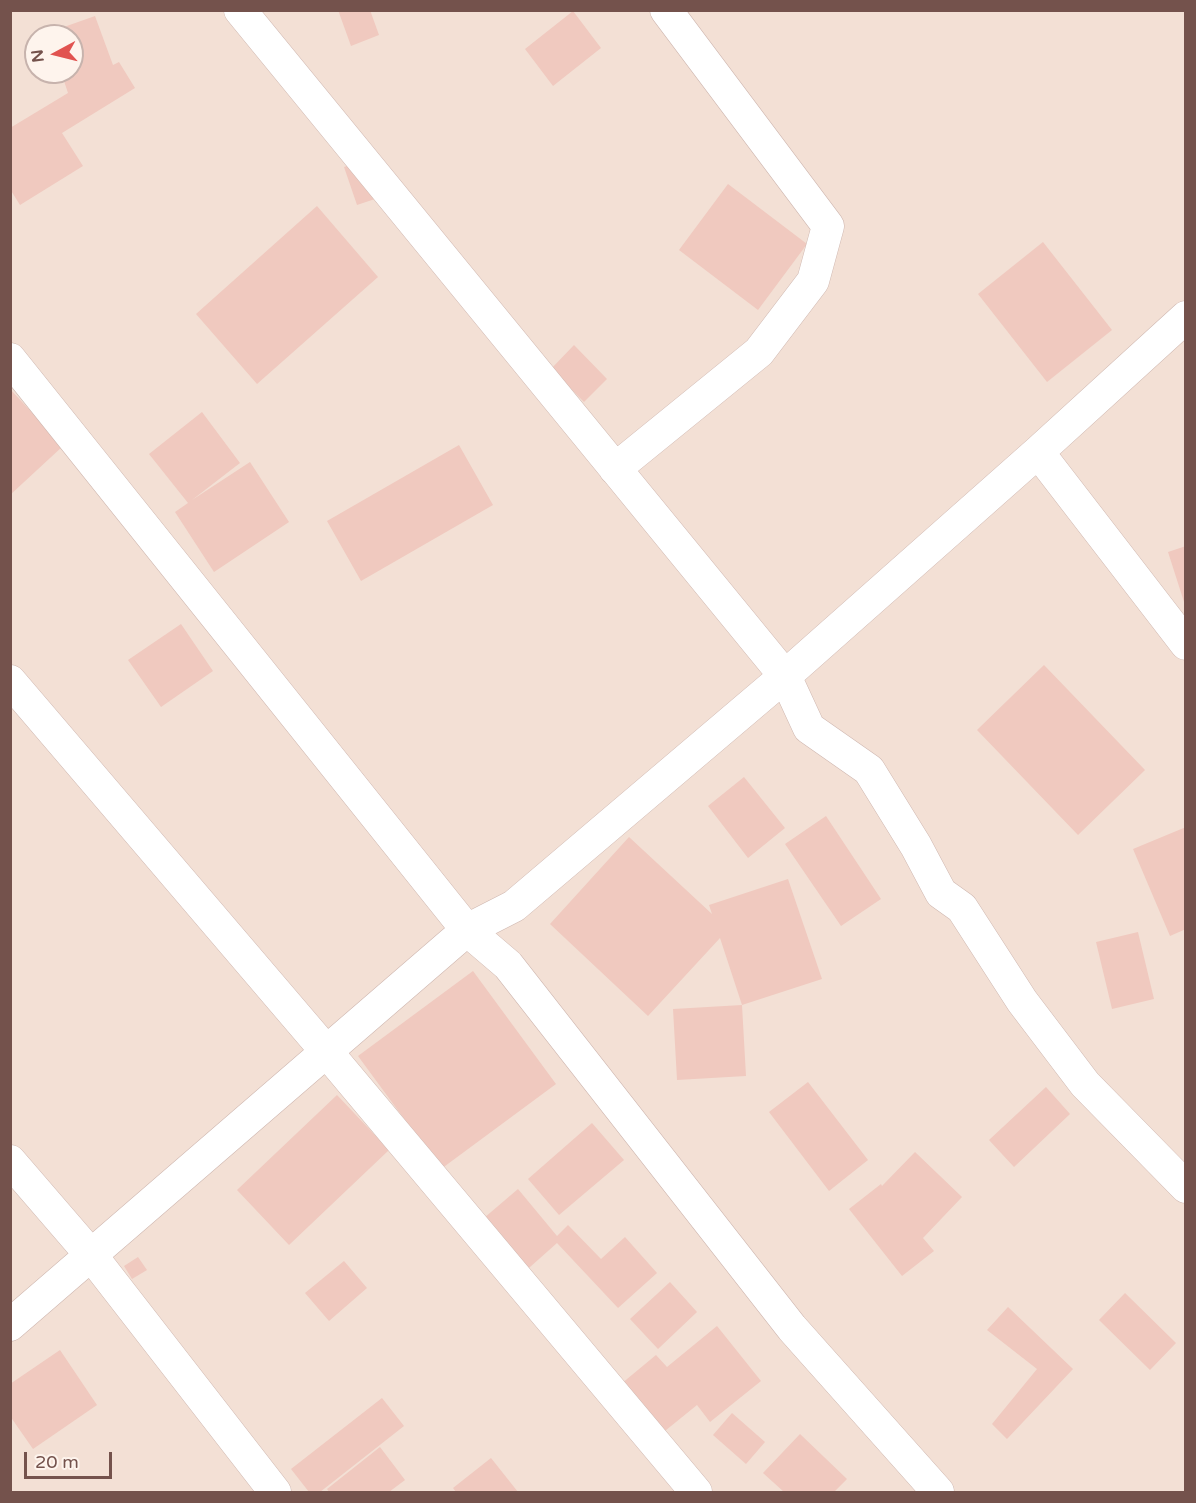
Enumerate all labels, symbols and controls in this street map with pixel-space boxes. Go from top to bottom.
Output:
north arrow [24,24,84,84]
text: N [27,48,49,64]
scale bar [27,1440,116,1478]
text: 20 m [35,1451,79,1473]

